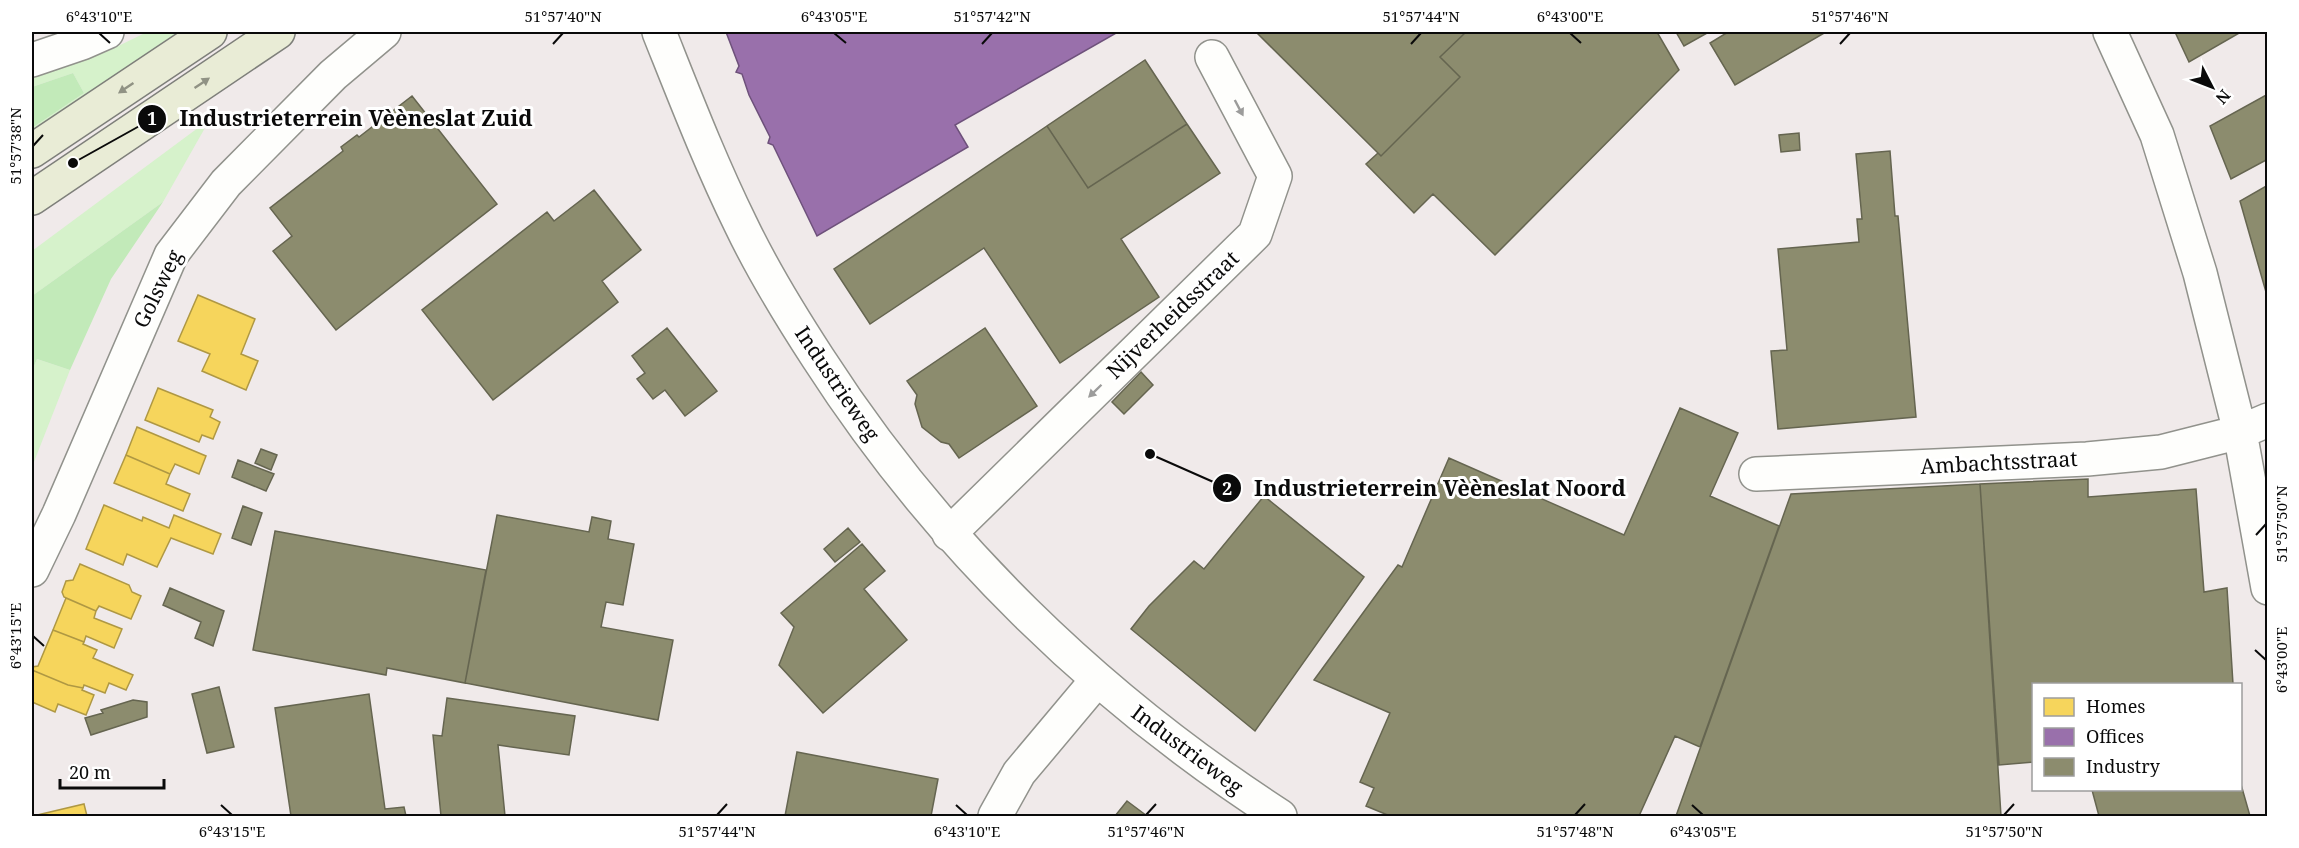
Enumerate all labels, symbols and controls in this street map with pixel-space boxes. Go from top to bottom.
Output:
text: 6°43'10"E [66,6,132,26]
text: 51°57'40"N [524,6,602,26]
text: 6°43'05"E [801,6,867,26]
text: 51°57'42"N [953,6,1031,26]
text: 51°57'44"N [1382,6,1460,26]
text: 6°43'00"E [1537,6,1603,26]
text: 51°57'46"N [1811,6,1889,26]
north arrow [2182,57,2242,117]
one-way arrow [193,77,209,89]
one-way arrow [118,82,134,93]
text: N [2210,85,2236,109]
callout: Industrieterrein Vèèneslat Zuid [137,99,544,139]
one-way arrow [1235,100,1244,117]
text: Industrieterrein Vèèneslat Zuid [180,102,533,132]
text: 1 [147,106,157,130]
text: 51°57'38"N [5,107,25,185]
street label: Golsweg [126,244,188,332]
street label: Nijverheidsstraat [1100,244,1244,385]
street label: Industrieweg [789,321,887,447]
one-way arrow [1088,384,1102,398]
street label: Ambachtsstraat [1920,444,2078,480]
callout: Industrieterrein Vèèneslat Noord [1212,468,1638,508]
text: Industrieterrein Vèèneslat Noord [1254,472,1626,502]
text: 2 [1222,476,1232,500]
text: 51°57'50"N [2271,485,2291,563]
text: 6°43'15"E [5,603,25,669]
text: 6°43'00"E [2271,627,2291,693]
legend [2032,683,2242,791]
text: Homes [2086,694,2145,718]
street label: Industrieweg [1126,698,1250,801]
text: Offices [2086,724,2144,748]
scale bar [60,752,164,790]
text: Industry [2086,754,2161,778]
text: 20 m [69,760,111,784]
text: 6°43'15"E [199,821,265,841]
text: 51°57'44"N [678,821,756,841]
text: 6°43'10"E [934,821,1000,841]
text: 51°57'46"N [1107,821,1185,841]
text: 51°57'48"N [1536,821,1614,841]
text: 6°43'05"E [1670,821,1736,841]
text: 51°57'50"N [1965,821,2043,841]

